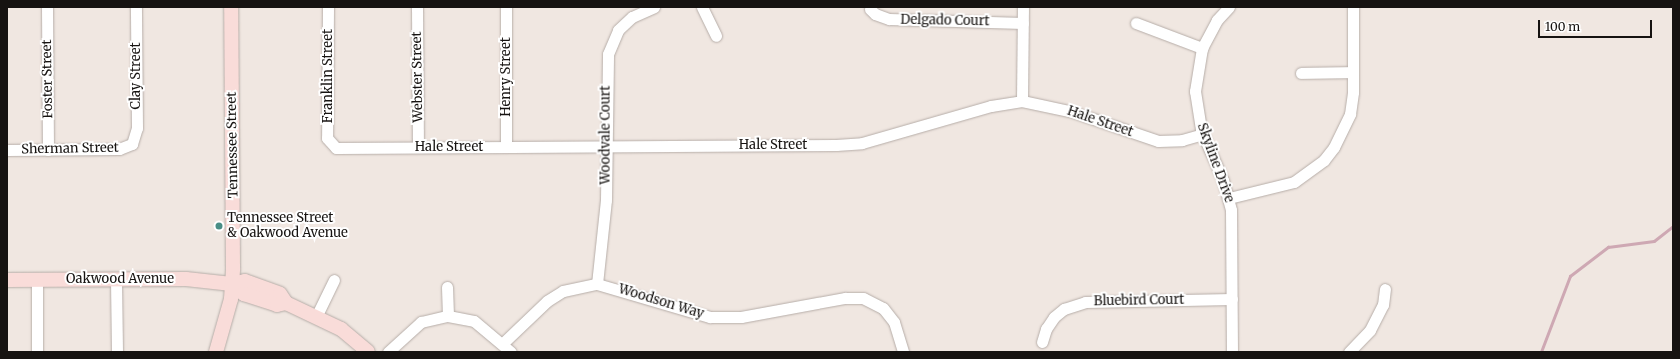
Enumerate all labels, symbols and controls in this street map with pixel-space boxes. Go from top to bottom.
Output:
street label: Delgado Court [900,12,990,30]
scale bar [1540,12,1654,38]
text: 100 m [1545,19,1580,34]
street label: Franklin Street [320,29,336,123]
street label: Webster Street [409,31,427,123]
street label: Henry Street [498,37,514,117]
street label: Foster Street [40,39,56,119]
street label: Clay Street [128,42,144,110]
street label: Woodvale Court [598,85,614,185]
street label: Tennessee Street [224,92,242,198]
street label: Hale Street [1065,103,1135,141]
street label: Skyline Drive [1193,121,1237,205]
street label: Hale Street [739,137,807,153]
street label: Hale Street [415,139,483,155]
street label: Sherman Street [21,140,119,158]
place label: Tennessee Street & Oakwood Avenue [227,211,348,242]
marker: Tennessee Street & Oakwood Avenue [214,221,224,231]
street label: Oakwood Avenue [66,271,174,287]
street label: Woodson Way [616,282,706,322]
street label: Bluebird Court [1094,292,1184,310]

